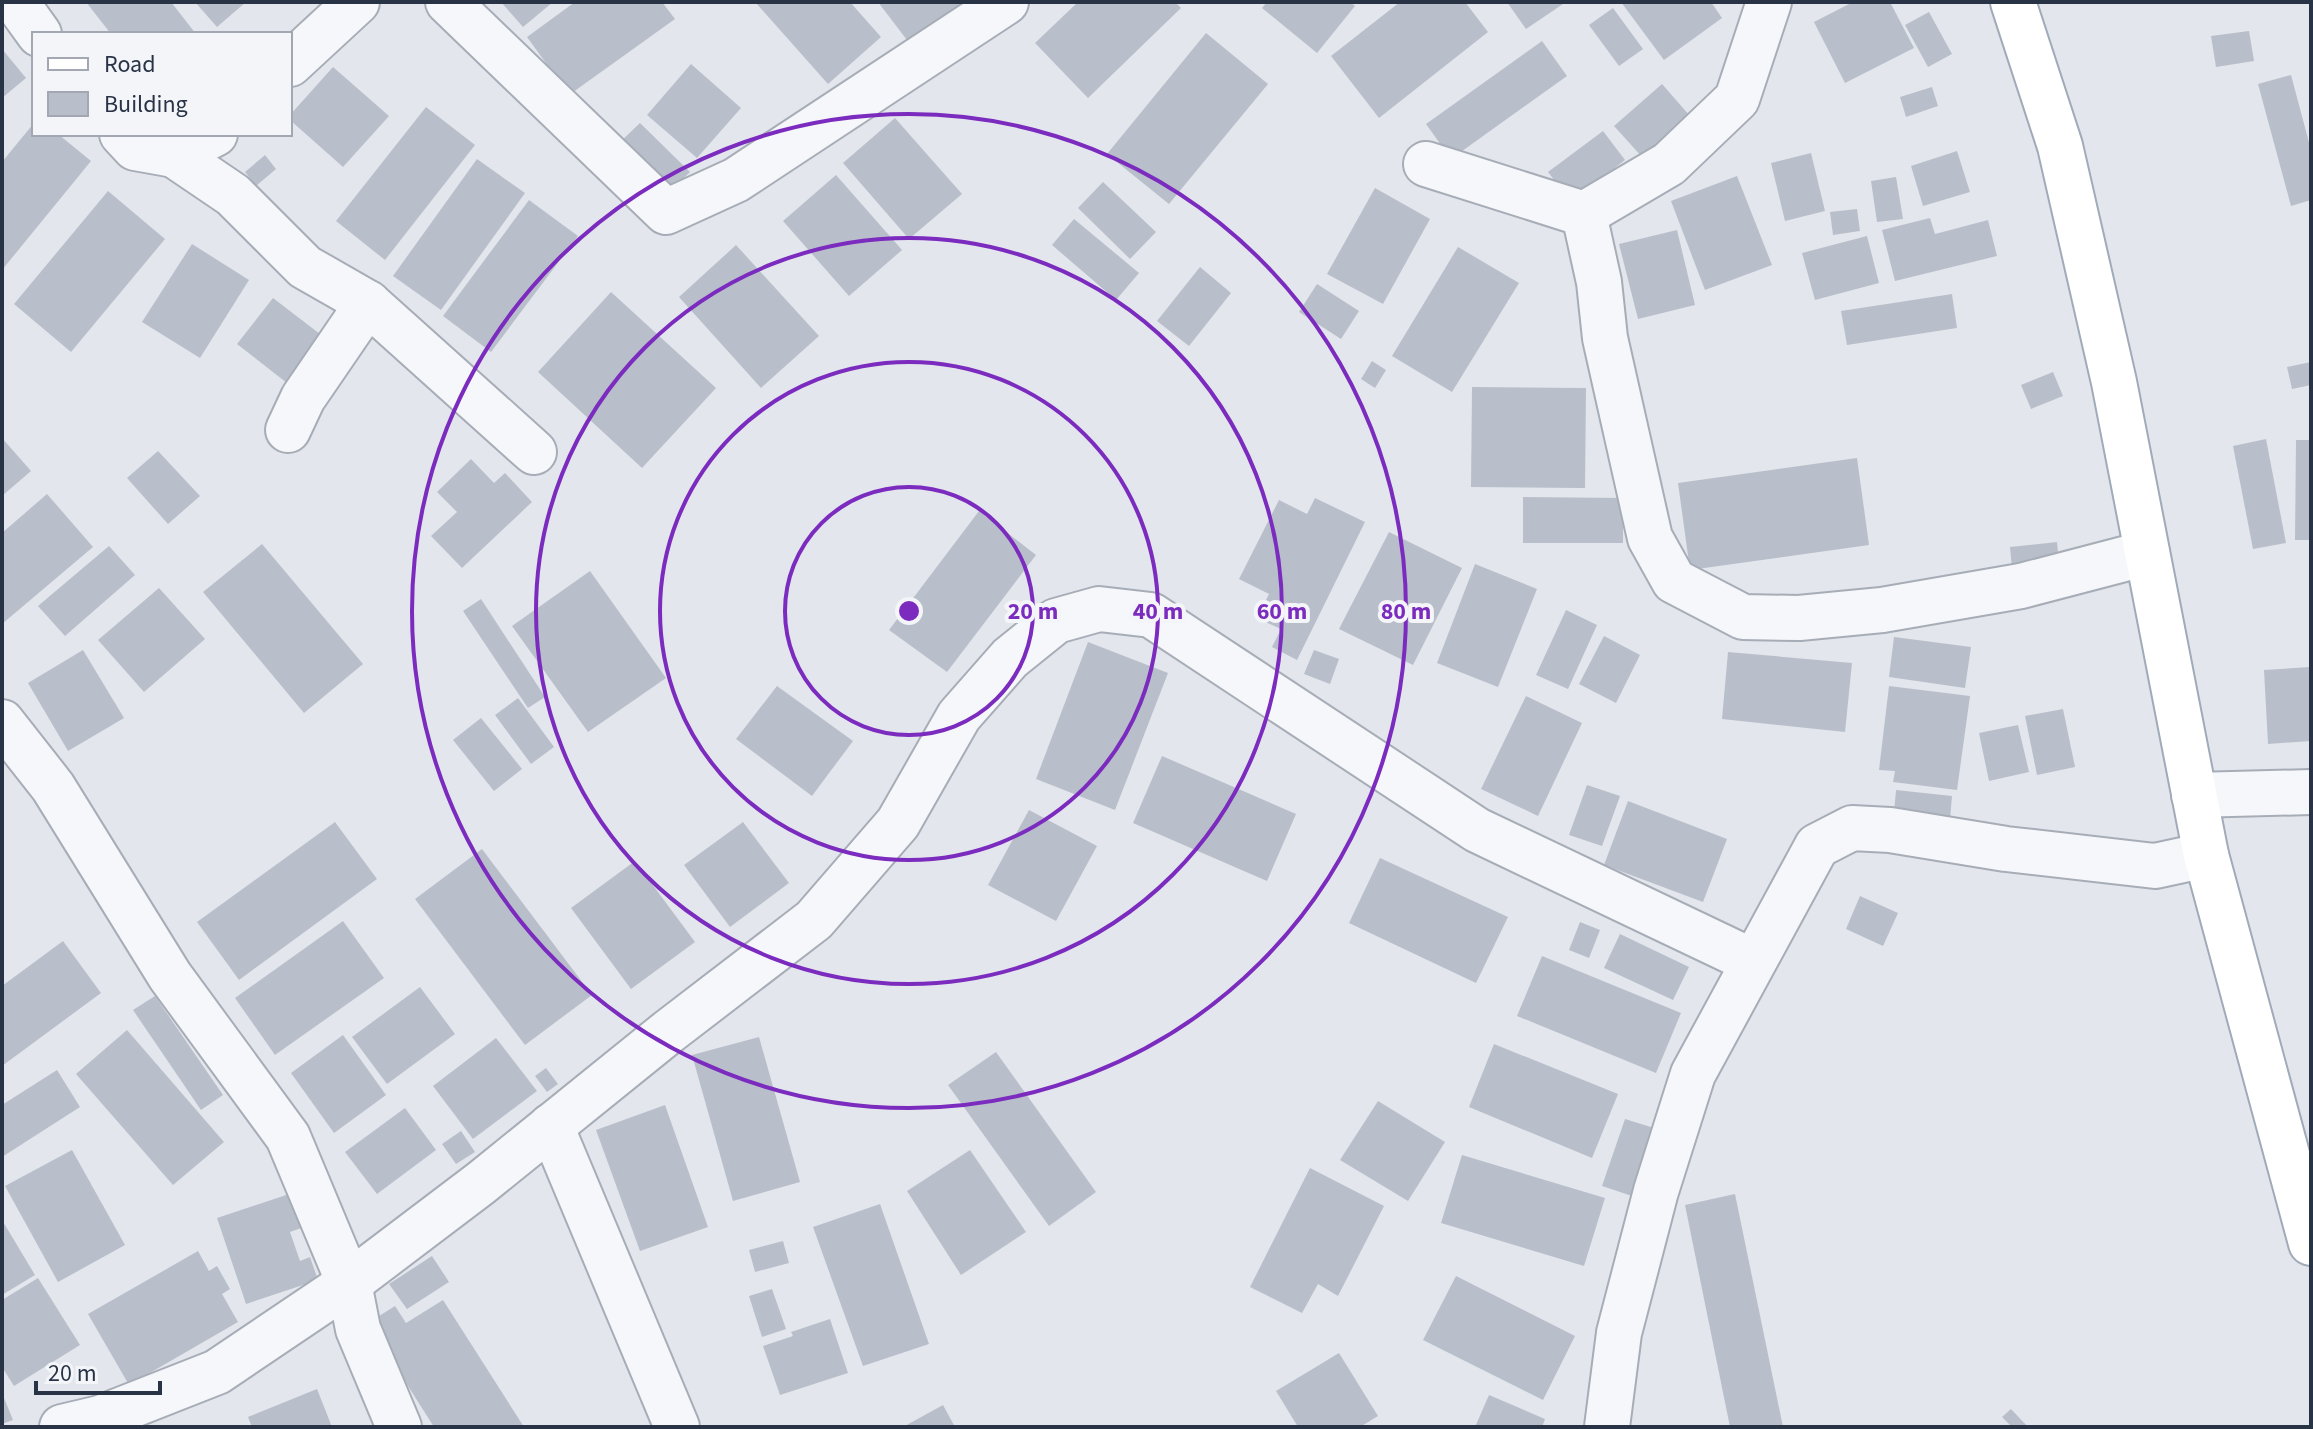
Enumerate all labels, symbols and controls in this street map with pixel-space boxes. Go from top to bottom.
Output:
legend [32,32,292,136]
text: Road [104,47,156,82]
text: Building [104,87,188,122]
text: 20 m [1008,594,1058,629]
text: 40 m [1133,594,1183,629]
text: 60 m [1257,594,1307,629]
text: 80 m [1381,594,1431,629]
centre of rings [895,597,923,625]
scale bar [36,1345,160,1395]
text: 20 m [48,1356,97,1391]

